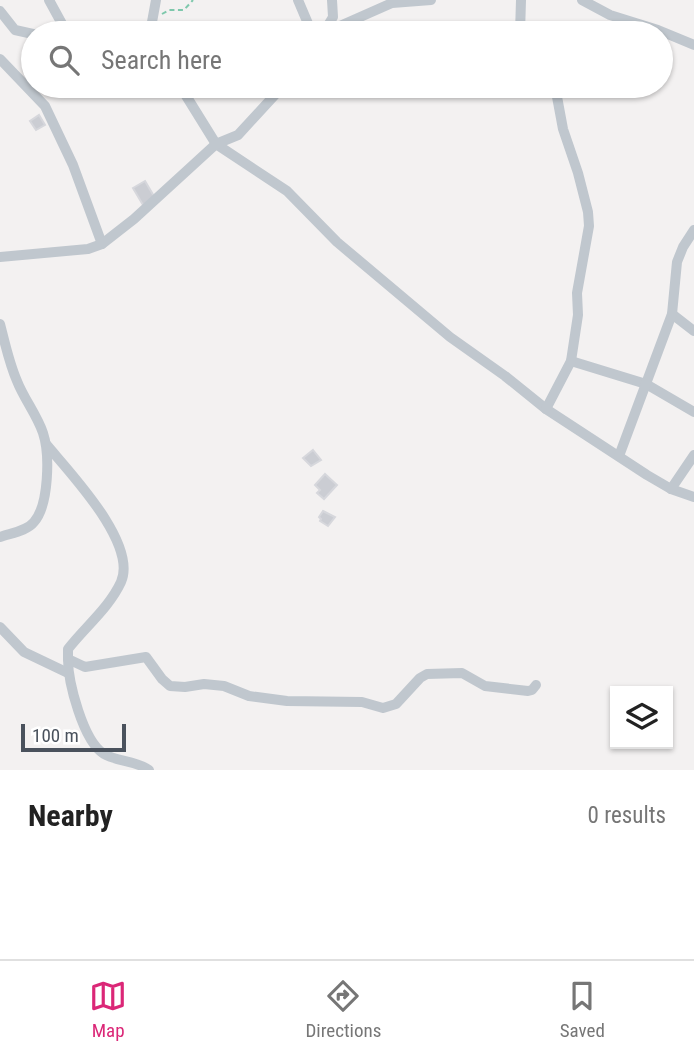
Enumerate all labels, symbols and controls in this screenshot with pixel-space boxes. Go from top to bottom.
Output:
search box [21,21,673,98]
icon: search [45,41,83,79]
text: Search here [101,45,222,75]
map controls [610,686,673,749]
button: layers [610,686,673,749]
scale bar [21,721,126,753]
text: 100 m [32,724,79,747]
text: Nearby [28,798,113,833]
text: 0 results [588,802,666,829]
tab: Map [89,977,127,1042]
tab: Directions [305,977,381,1042]
tab: Saved [560,977,605,1042]

